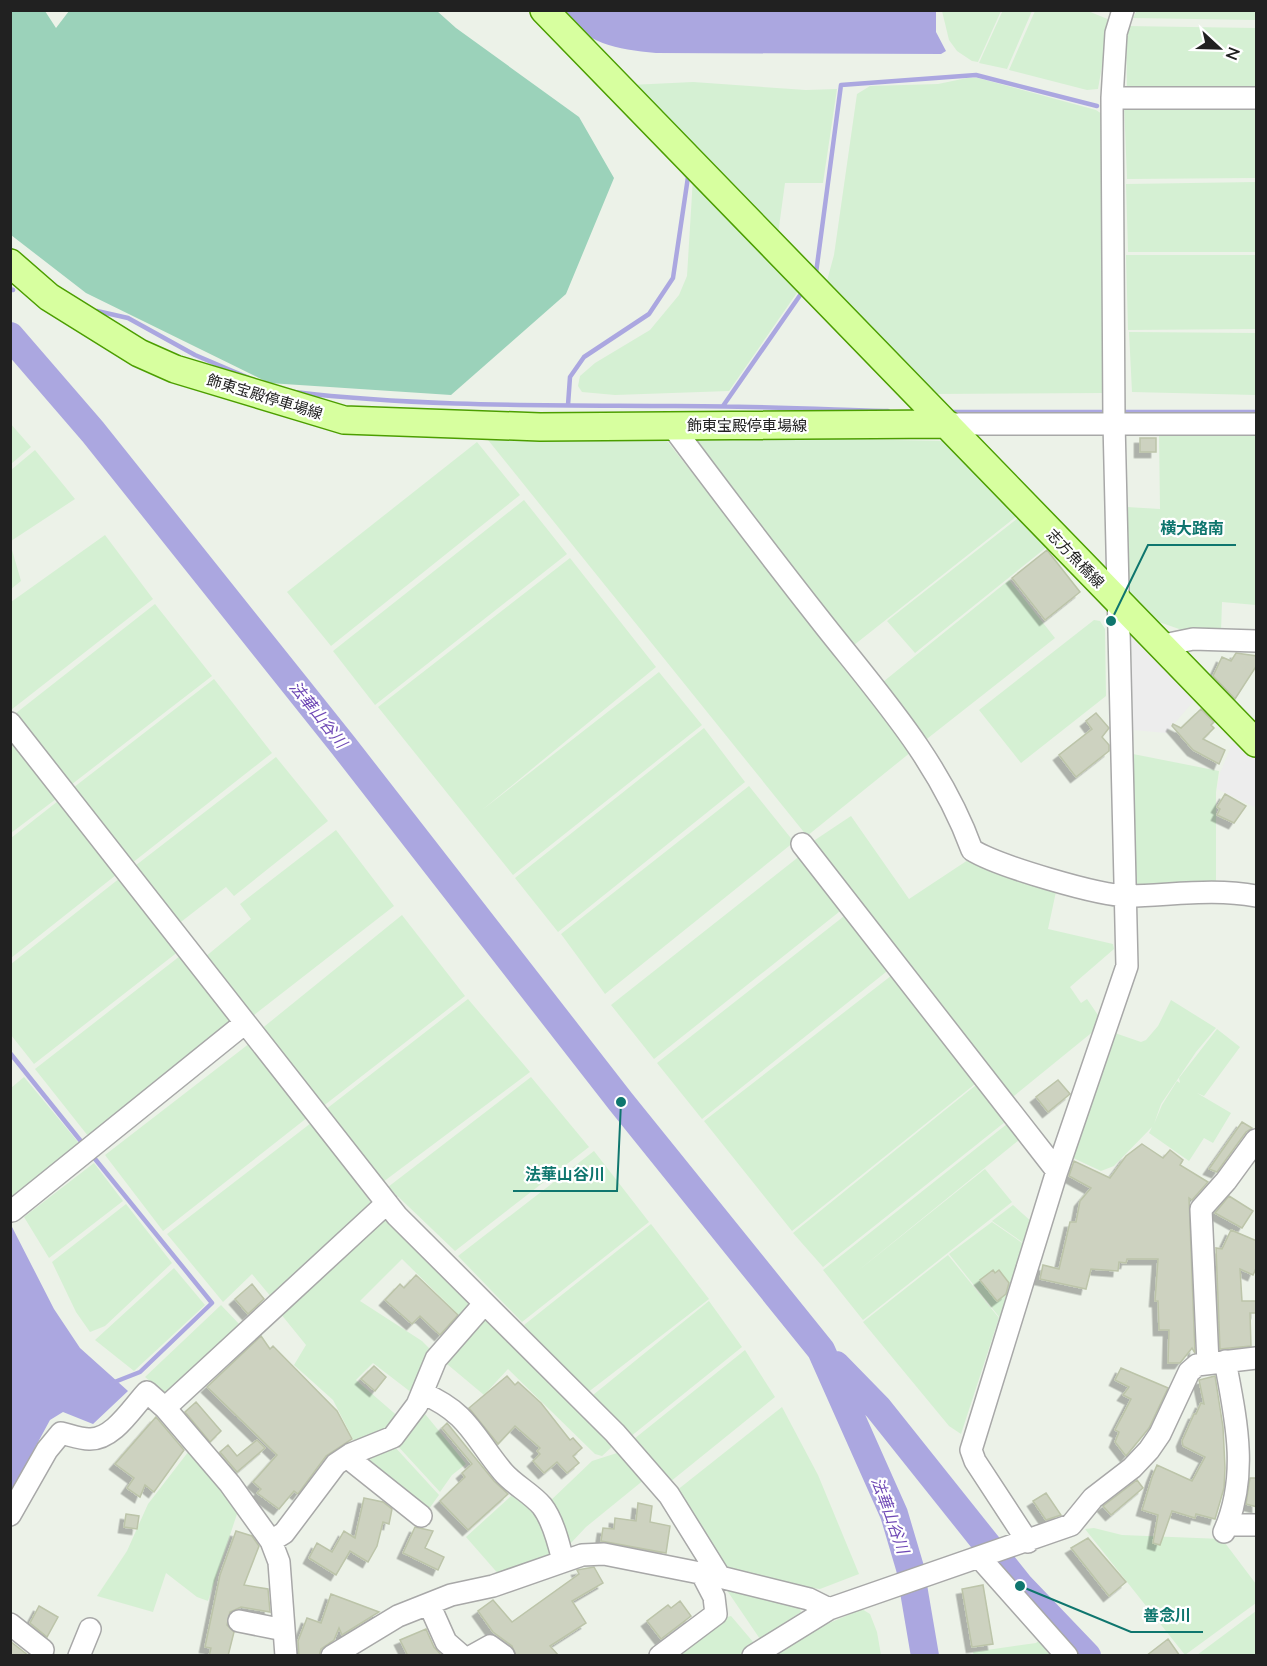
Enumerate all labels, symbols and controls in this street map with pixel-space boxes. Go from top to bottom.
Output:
north arrow [1189,18,1249,78]
text: N [1222,45,1244,63]
street label: 飾東宝殿停車場線 [205,370,325,422]
street label: 飾東宝殿停車場線 [687,416,807,434]
callout: 横大路南 [1148,511,1236,545]
text: 横大路南 [1160,518,1224,537]
street label: 志方魚橋線 [1043,525,1109,591]
water label: 法華山谷川 [286,677,353,753]
callout: 法華山谷川 [513,1157,617,1191]
text: 法華山谷川 [525,1164,605,1183]
water label: 法華山谷川 [868,1474,914,1558]
callout: 善念川 [1131,1598,1203,1632]
text: 善念川 [1143,1605,1191,1624]

